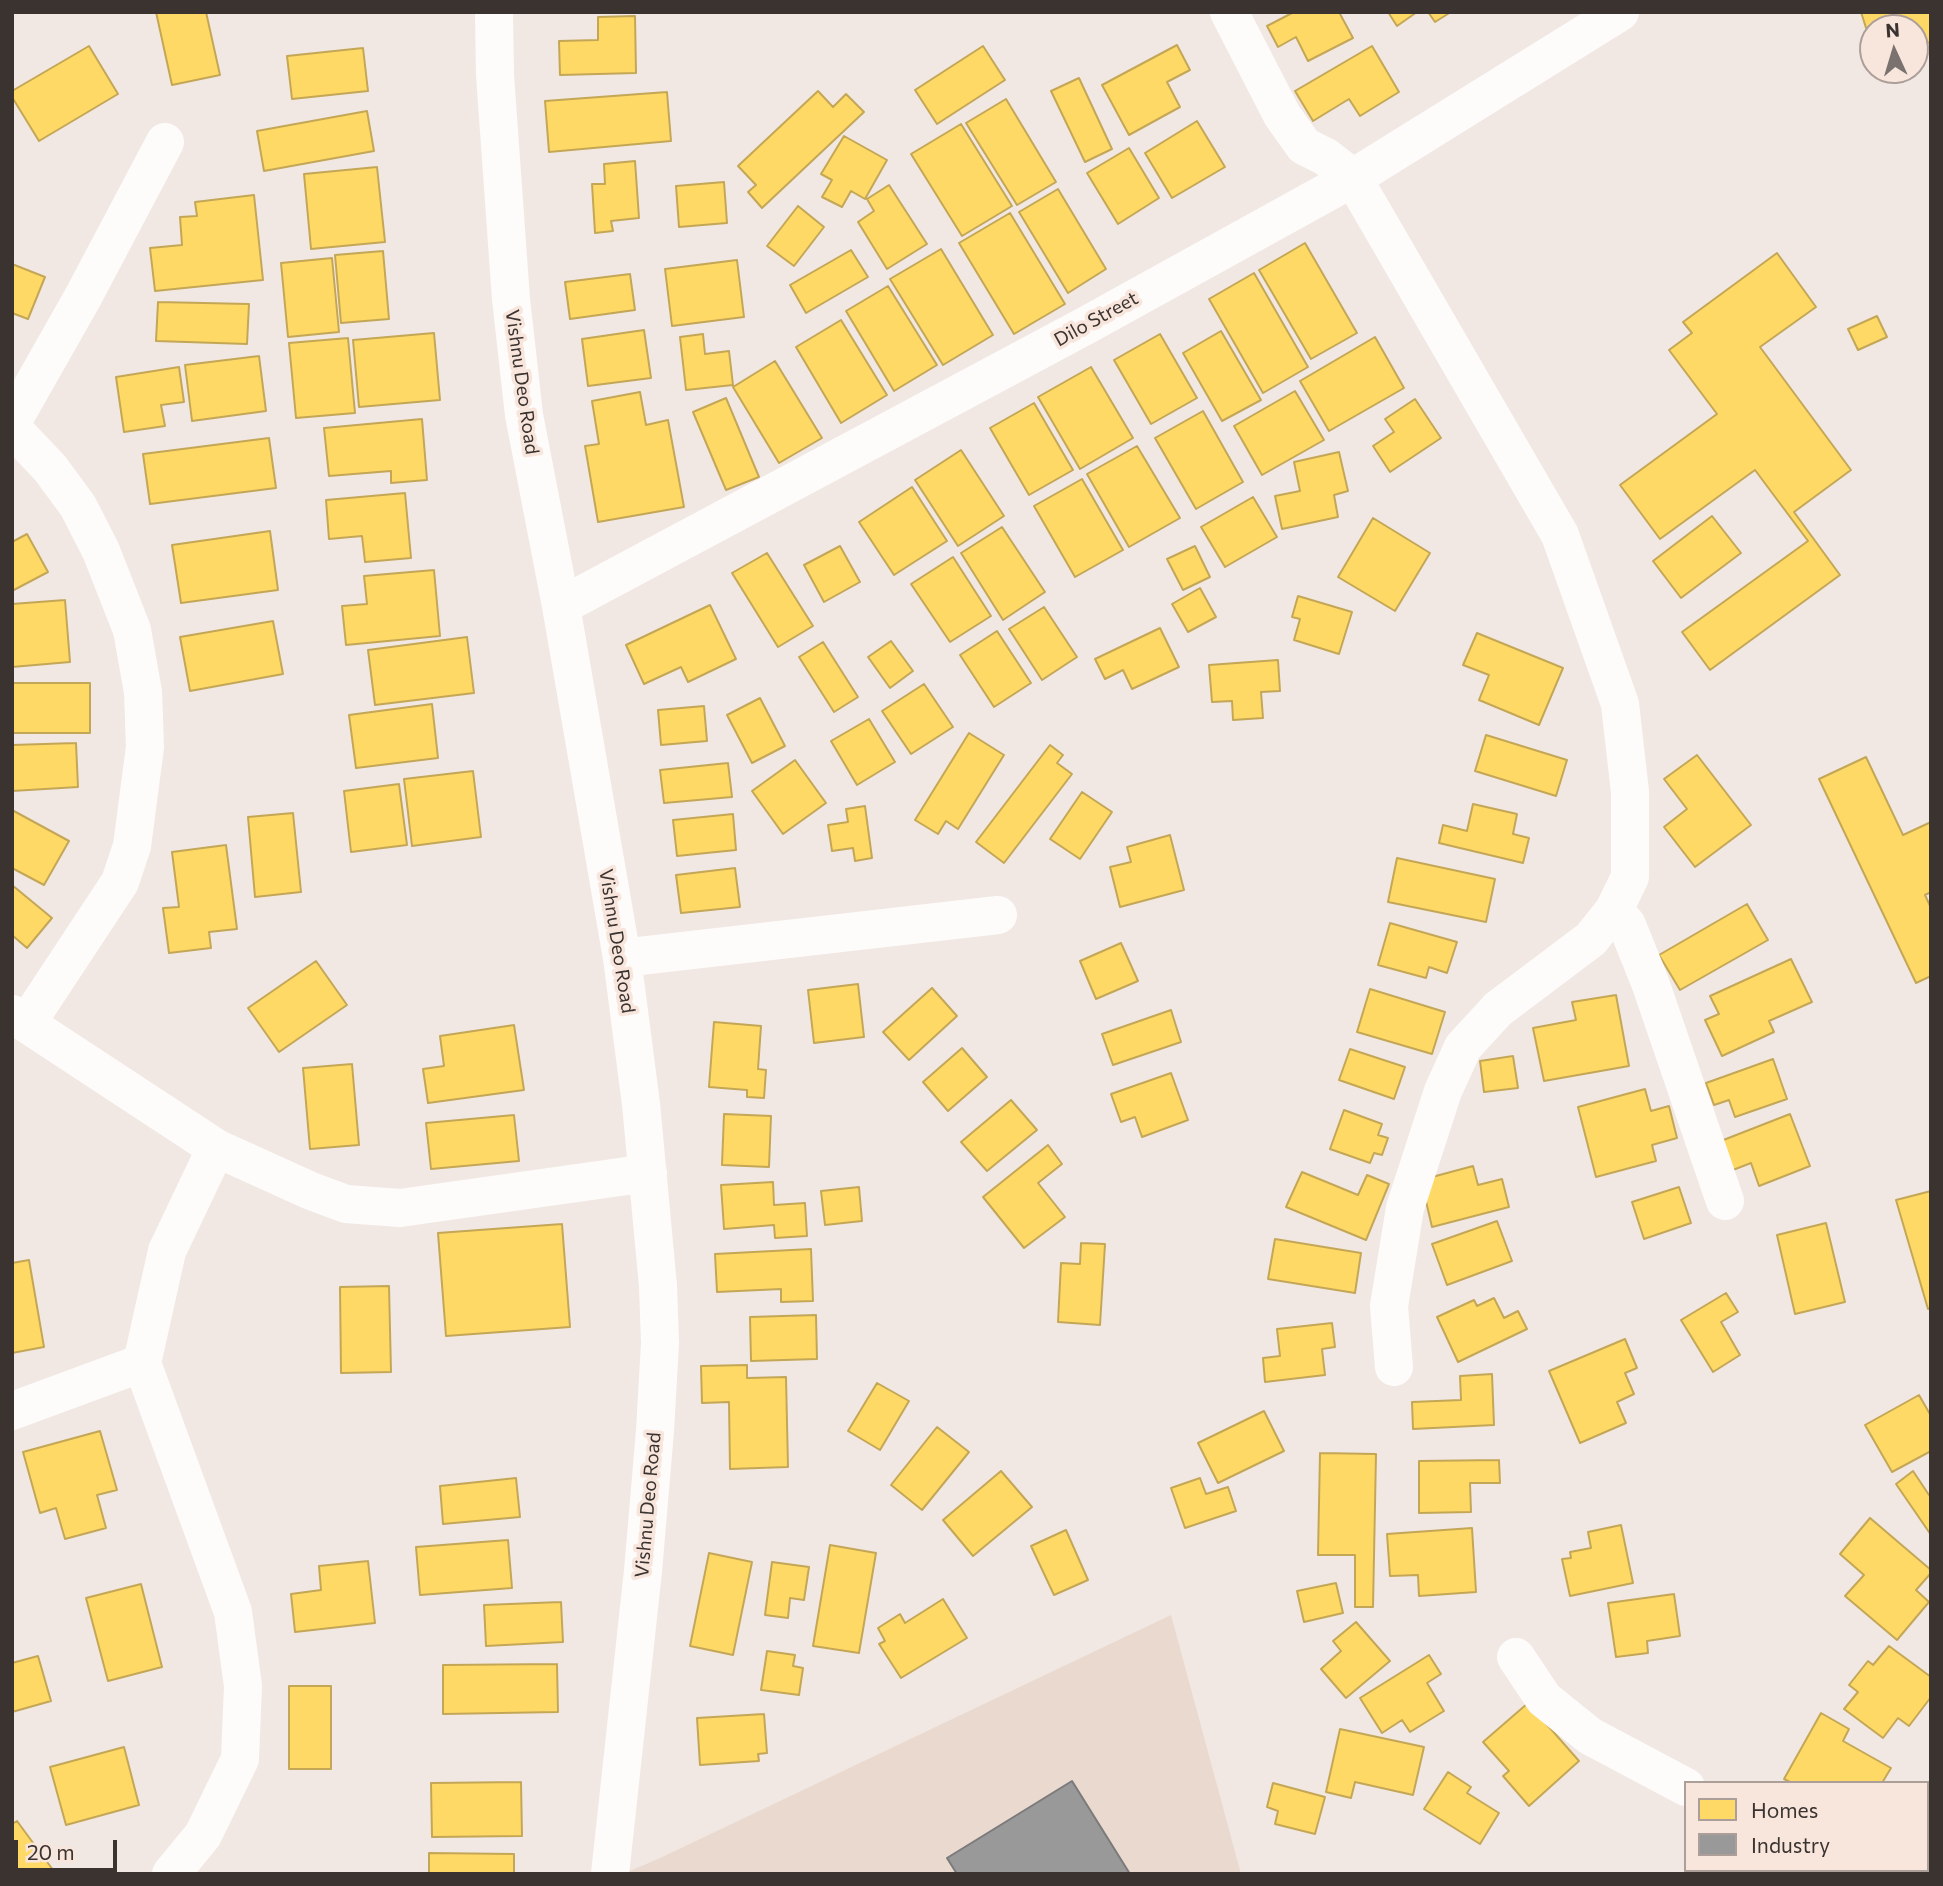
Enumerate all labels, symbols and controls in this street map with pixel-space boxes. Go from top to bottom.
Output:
north arrow [1859,14,1929,84]
text: N [1885,18,1901,42]
street label: Dilo Street [1050,287,1142,351]
street label: Vishnu Deo Road [501,308,543,456]
street label: Vishnu Deo Road [594,867,640,1015]
street label: Vishnu Deo Road [630,1431,666,1579]
legend [1684,1781,1929,1872]
text: Homes [1751,1797,1818,1822]
scale bar [18,1826,121,1870]
text: Industry [1751,1832,1830,1857]
text: 20 m [27,1839,75,1864]

